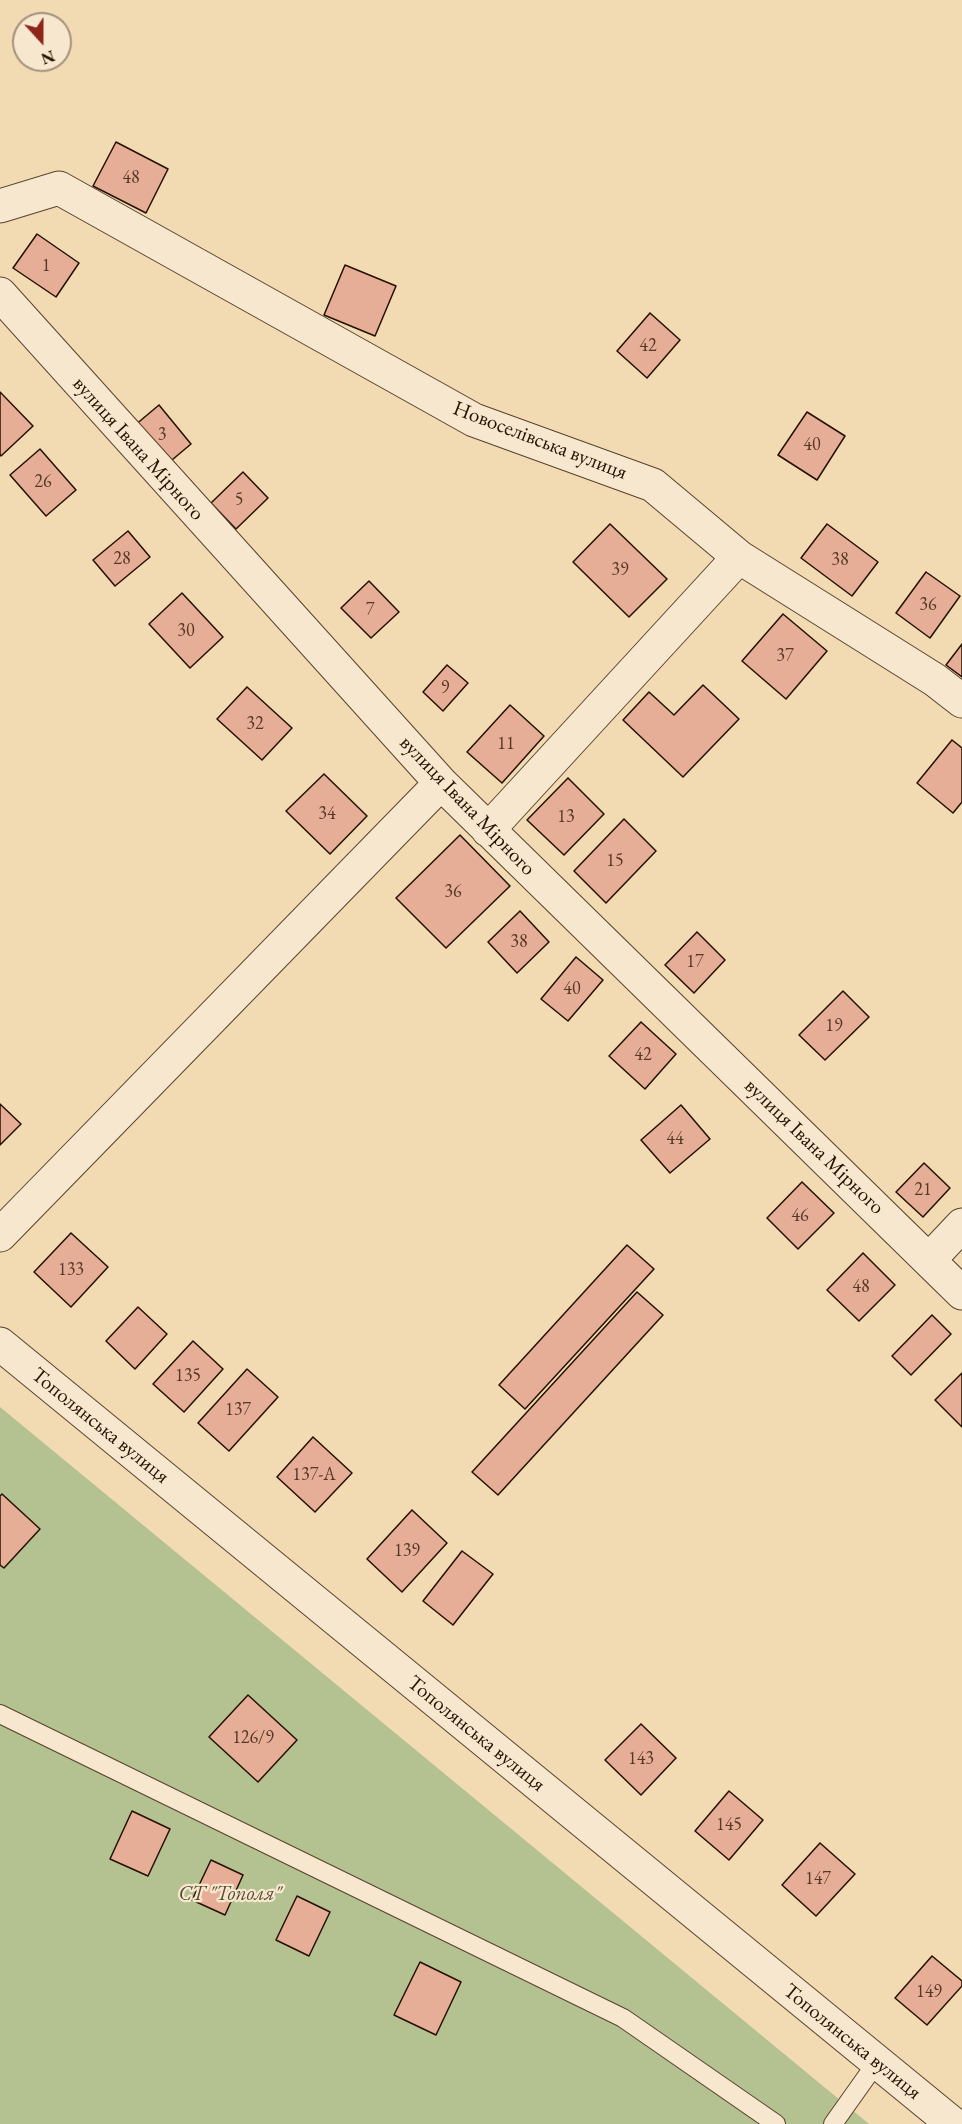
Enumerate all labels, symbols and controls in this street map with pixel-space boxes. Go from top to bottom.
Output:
north arrow [12,12,72,72]
text: N [38,45,58,70]
house number: 48 [122,167,140,189]
house number: 1 [42,255,50,277]
house number: 42 [639,335,657,357]
street label: вулиця Івана Мірного [67,372,209,526]
street label: Новоселівська вулиця [449,396,631,486]
house number: 3 [158,424,166,446]
house number: 40 [803,434,821,456]
house number: 26 [34,471,52,493]
house number: 5 [235,489,243,511]
house number: 28 [113,548,131,570]
house number: 38 [831,549,849,571]
house number: 39 [611,559,629,581]
house number: 36 [919,594,937,616]
house number: 7 [366,599,374,621]
house number: 30 [177,620,195,642]
house number: 37 [776,645,794,667]
house number: 9 [441,677,449,699]
house number: 32 [246,713,264,735]
street label: вулиця Івана Мірного [394,731,540,881]
house number: 11 [497,733,515,755]
house number: 34 [318,803,336,825]
house number: 13 [557,806,575,828]
house number: 15 [606,850,624,872]
house number: 36 [444,881,462,903]
house number: 38 [510,931,528,953]
house number: 17 [686,951,704,973]
house number: 40 [563,978,581,1000]
house number: 19 [825,1015,843,1037]
house number: 42 [634,1044,652,1066]
street label: вулиця Івана Мірного [739,1074,889,1220]
house number: 44 [666,1128,684,1150]
house number: 21 [914,1179,932,1201]
house number: 46 [791,1205,809,1227]
house number: 133 [58,1259,84,1281]
house number: 48 [852,1276,870,1298]
street label: Тополянська вулиця [26,1363,174,1489]
house number: 135 [175,1365,201,1387]
house number: 137 [225,1399,251,1421]
house number: 137-А [292,1464,336,1486]
house number: 139 [394,1540,420,1562]
street label: Тополянська вулиця [402,1671,550,1797]
house number: 126/9 [232,1727,274,1749]
house number: 143 [628,1748,654,1770]
house number: 145 [716,1814,742,1836]
house number: 147 [805,1868,831,1890]
park label: СТ "Тополя" [179,1881,281,1907]
street label: Тополянська вулиця [778,1979,926,2105]
house number: 149 [916,1981,942,2003]

